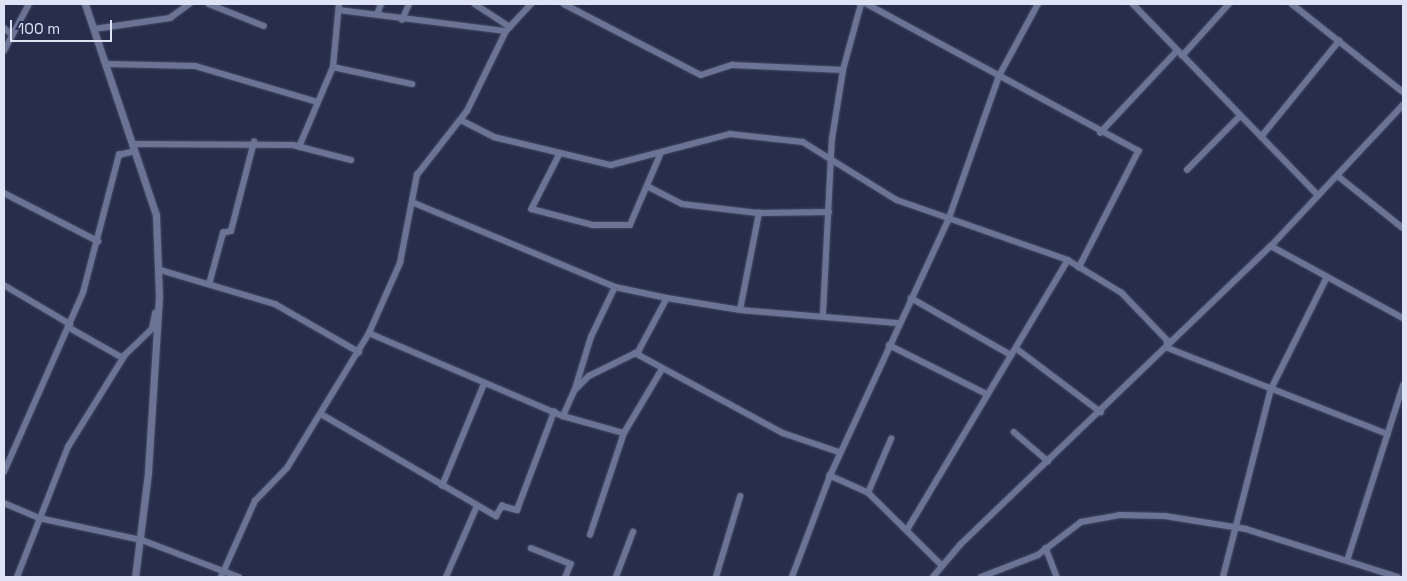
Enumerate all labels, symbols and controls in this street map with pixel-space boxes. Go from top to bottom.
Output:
scale bar [12,10,115,42]
text: 100 m [18,19,60,38]

